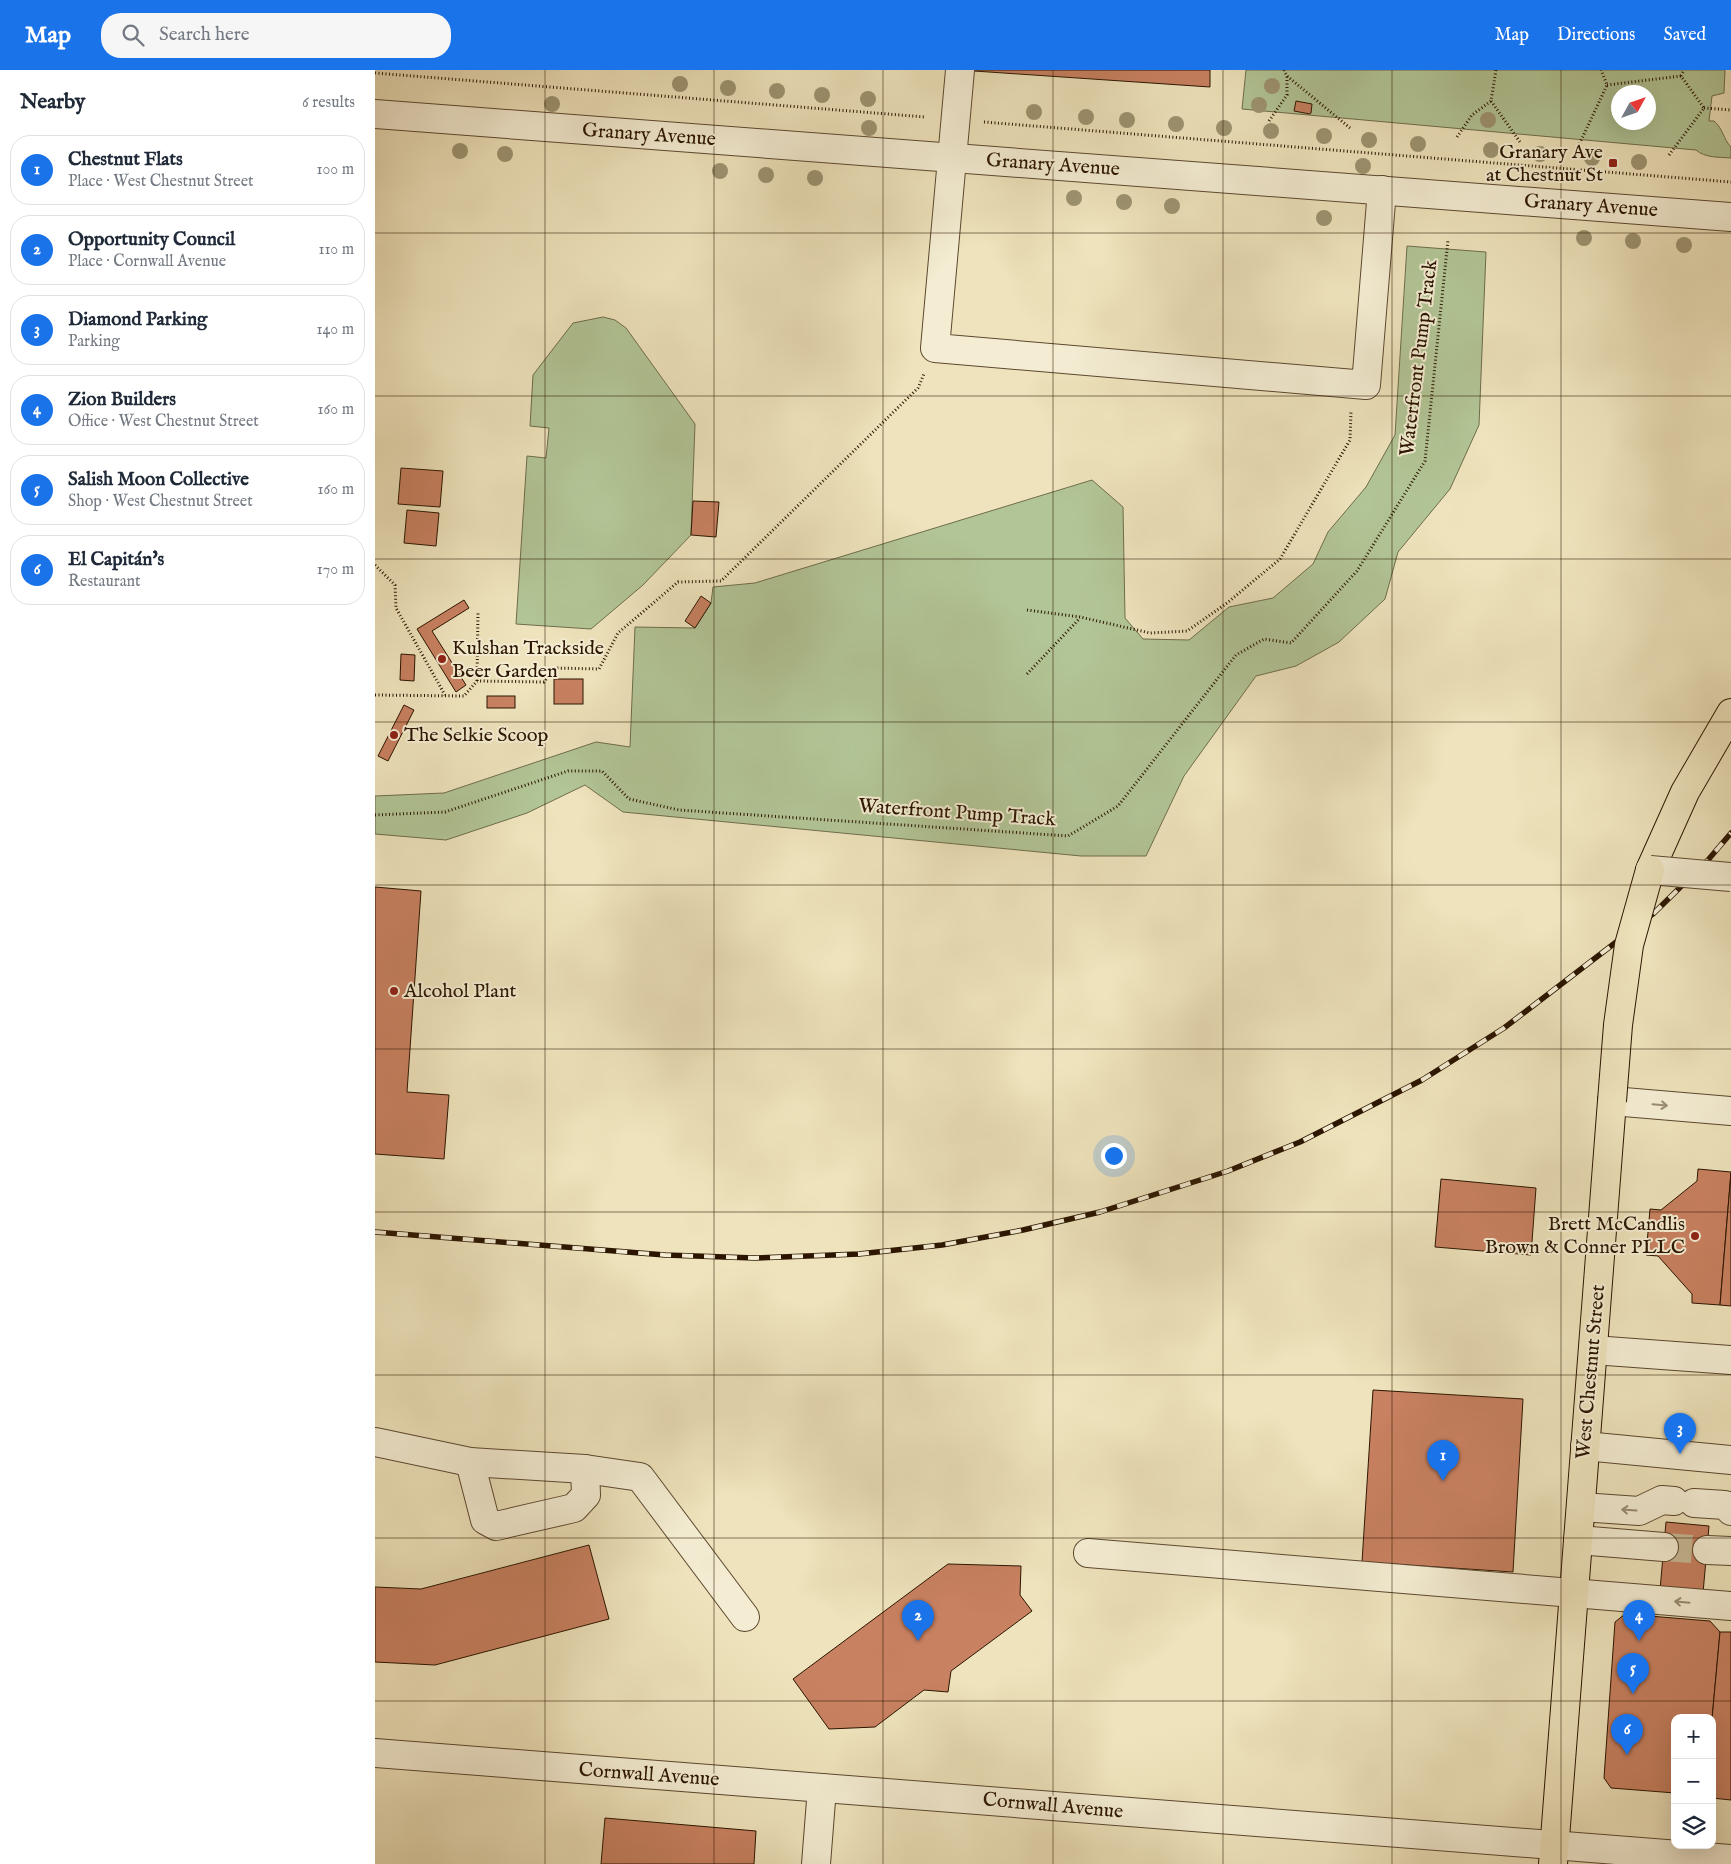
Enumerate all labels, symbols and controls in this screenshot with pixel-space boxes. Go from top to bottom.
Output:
search box [101,13,451,58]
text: Map [25,20,71,51]
icon: search [119,21,147,49]
text: Search here [159,23,250,47]
text: Map [1495,24,1529,47]
text: Directions [1557,24,1635,47]
text: Saved [1663,24,1706,47]
north arrow [1611,85,1656,130]
text: Nearby [20,89,85,116]
text: 6 results [302,93,355,113]
street label: Granary Avenue [581,118,717,152]
place label: Granary Ave at Chestnut St [1486,140,1603,188]
text: Chestnut Flats [68,148,183,172]
street label: Granary Avenue [985,148,1121,182]
marker: Granary Ave at Chestnut St [1607,157,1619,169]
text: 1 [34,160,40,180]
text: 100 m [317,160,354,180]
text: Place · West Chestnut Street [68,172,254,192]
street label: Granary Avenue [1523,189,1659,223]
text: Opportunity Council [68,228,235,252]
text: 2 [33,240,41,260]
text: 110 m [318,240,354,260]
text: Place · Cornwall Avenue [68,252,226,272]
street label: Waterfront Pump Track [1395,258,1444,458]
text: Diamond Parking [68,308,207,332]
text: 3 [34,320,40,340]
text: 140 m [316,320,354,340]
text: Parking [68,332,120,352]
text: Zion Builders [68,388,176,412]
text: 4 [33,400,41,420]
text: 160 m [318,400,354,420]
text: Office · West Chestnut Street [68,412,259,432]
text: Salish Moon Collective [68,468,249,492]
text: 5 [34,480,40,500]
text: 160 m [318,480,354,500]
text: Shop · West Chestnut Street [68,492,253,512]
text: El Capitán's [68,548,164,572]
text: 6 [34,560,40,580]
text: 170 m [317,560,354,580]
text: Restaurant [68,572,141,592]
place label: Kulshan Trackside Beer Garden [452,636,604,684]
marker: Kulshan Trackside Beer Garden [436,653,448,665]
place label: The Selkie Scoop [404,723,549,748]
marker: The Selkie Scoop [388,729,400,741]
street label: Waterfront Pump Track [857,794,1057,832]
place label: Alcohol Plant [403,979,517,1004]
marker: Alcohol Plant [388,985,400,997]
one-way arrow [1652,1100,1668,1110]
your location [1101,1143,1127,1169]
place label: Brett McCandlis Brown & Conner PLLC [1485,1212,1685,1260]
marker: Brett McCandlis Brown & Conner PLLC [1689,1230,1701,1242]
street label: West Chestnut Street [1571,1283,1611,1460]
pin: 3 [1664,1413,1696,1454]
pin: 1 [1427,1440,1459,1481]
one-way arrow [1621,1506,1637,1515]
one-way arrow [1675,1598,1691,1607]
pin: 2 [902,1600,934,1641]
pin: 4 [1623,1600,1655,1641]
pin: 5 [1617,1653,1649,1694]
pin: 6 [1611,1714,1643,1755]
map controls [1671,1714,1716,1849]
button: + [1671,1714,1716,1759]
street label: Cornwall Avenue [578,1758,720,1792]
button: − [1671,1759,1716,1804]
street label: Cornwall Avenue [982,1787,1124,1825]
button: layers [1671,1804,1716,1849]

